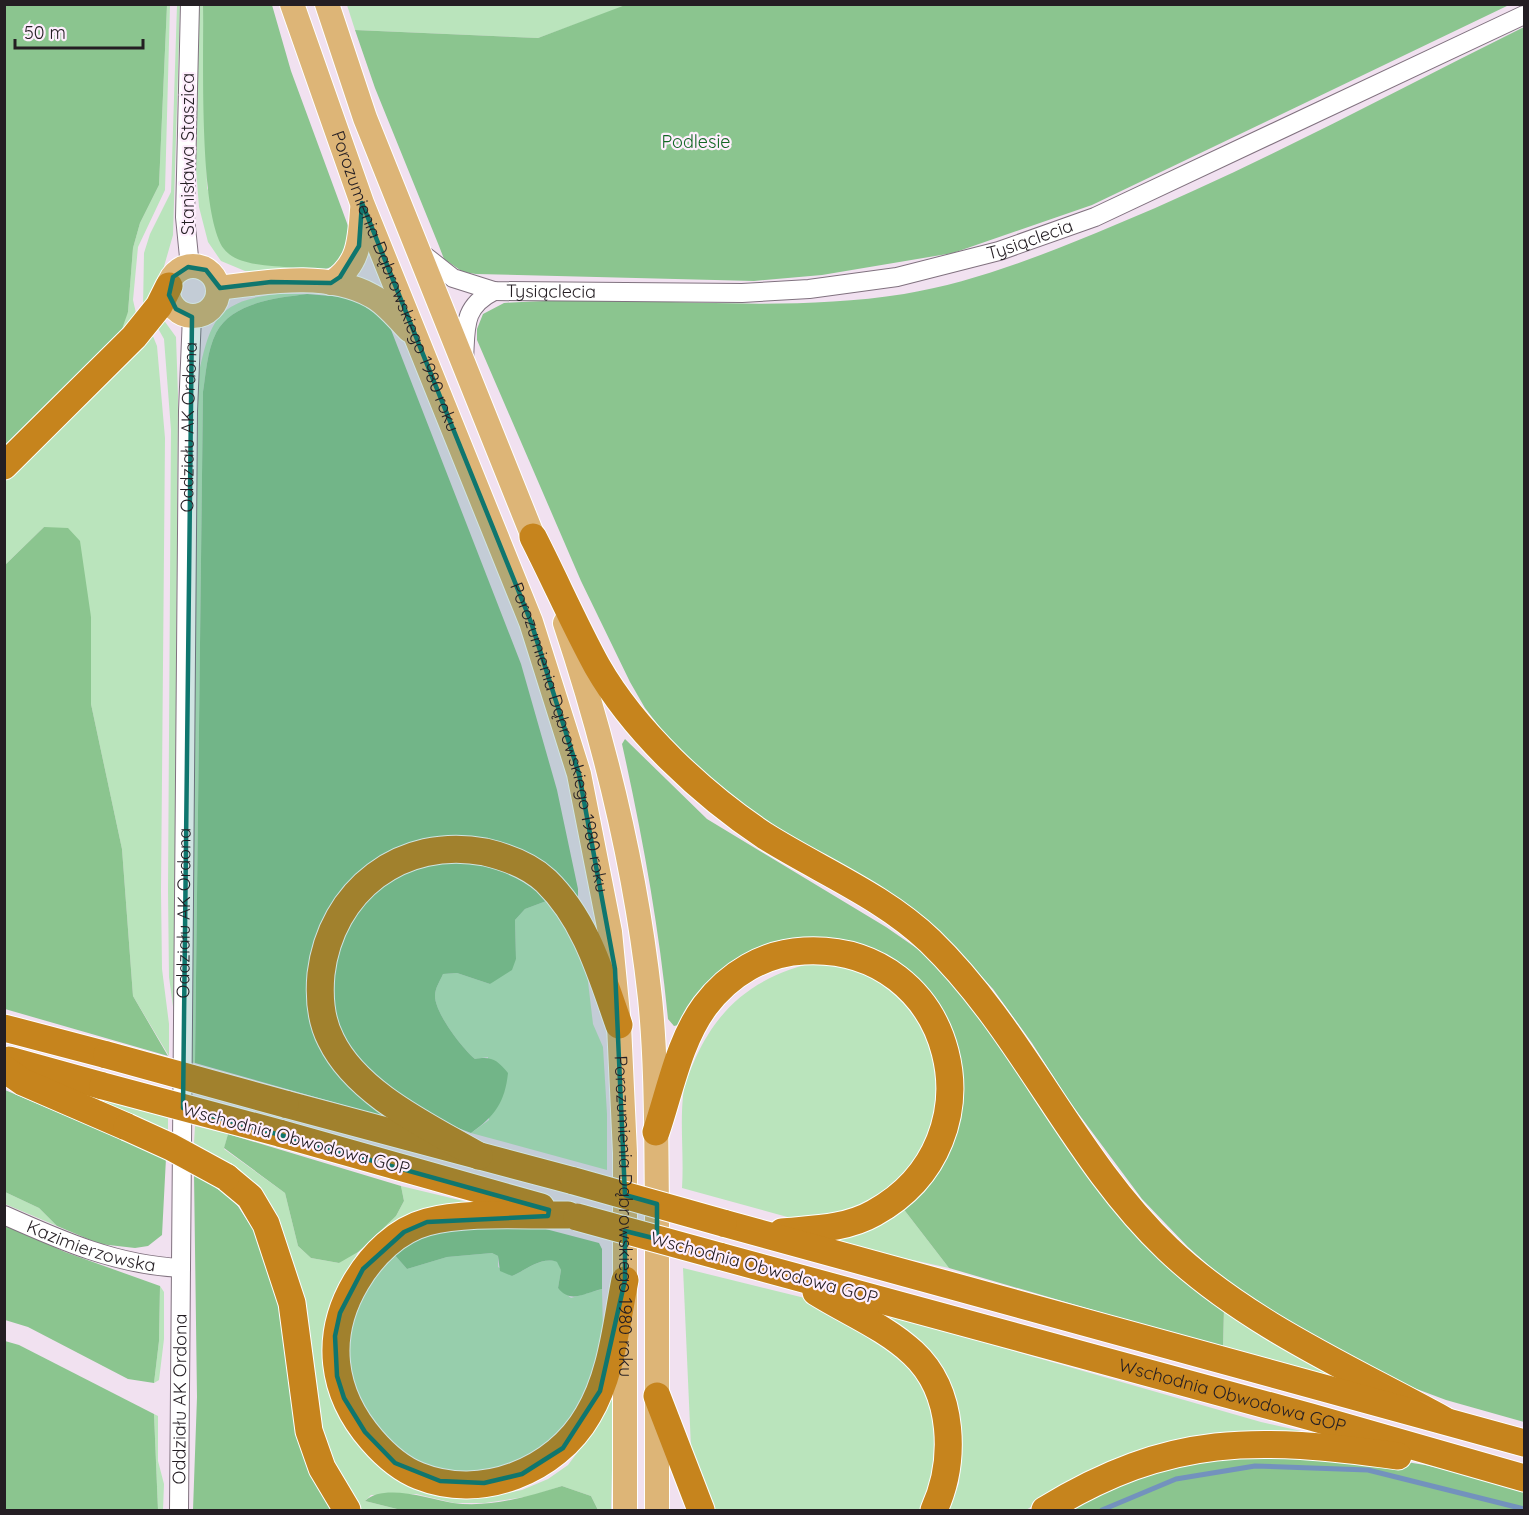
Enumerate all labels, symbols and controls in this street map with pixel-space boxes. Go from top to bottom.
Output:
scale bar [15,12,142,50]
text: 50 m [24,21,66,44]
street label: Stanisława Staszica [176,73,199,235]
street label: Porozumienia Dąbrowskiego 1980 roku [326,127,465,435]
park label: Podlesie [662,130,730,153]
street label: Tysiąclecia [984,214,1076,265]
street label: Tysiąclecia [506,279,596,303]
street label: Oddziału AK Ordona [175,341,202,512]
street label: Porozumienia Dąbrowskiego 1980 roku [505,579,614,895]
street label: Oddziału AK Ordona [171,828,196,998]
street label: Porozumienia Dąbrowskiego 1980 roku [609,1055,637,1377]
street label: Wschodnia Obwodowa GOP [180,1097,412,1180]
street label: Kazimierzowska [23,1214,157,1277]
street label: Wschodnia Obwodowa GOP [648,1226,880,1309]
street label: Oddziału AK Ordona [167,1314,192,1484]
street label: Wschodnia Obwodowa GOP [1116,1353,1349,1437]

